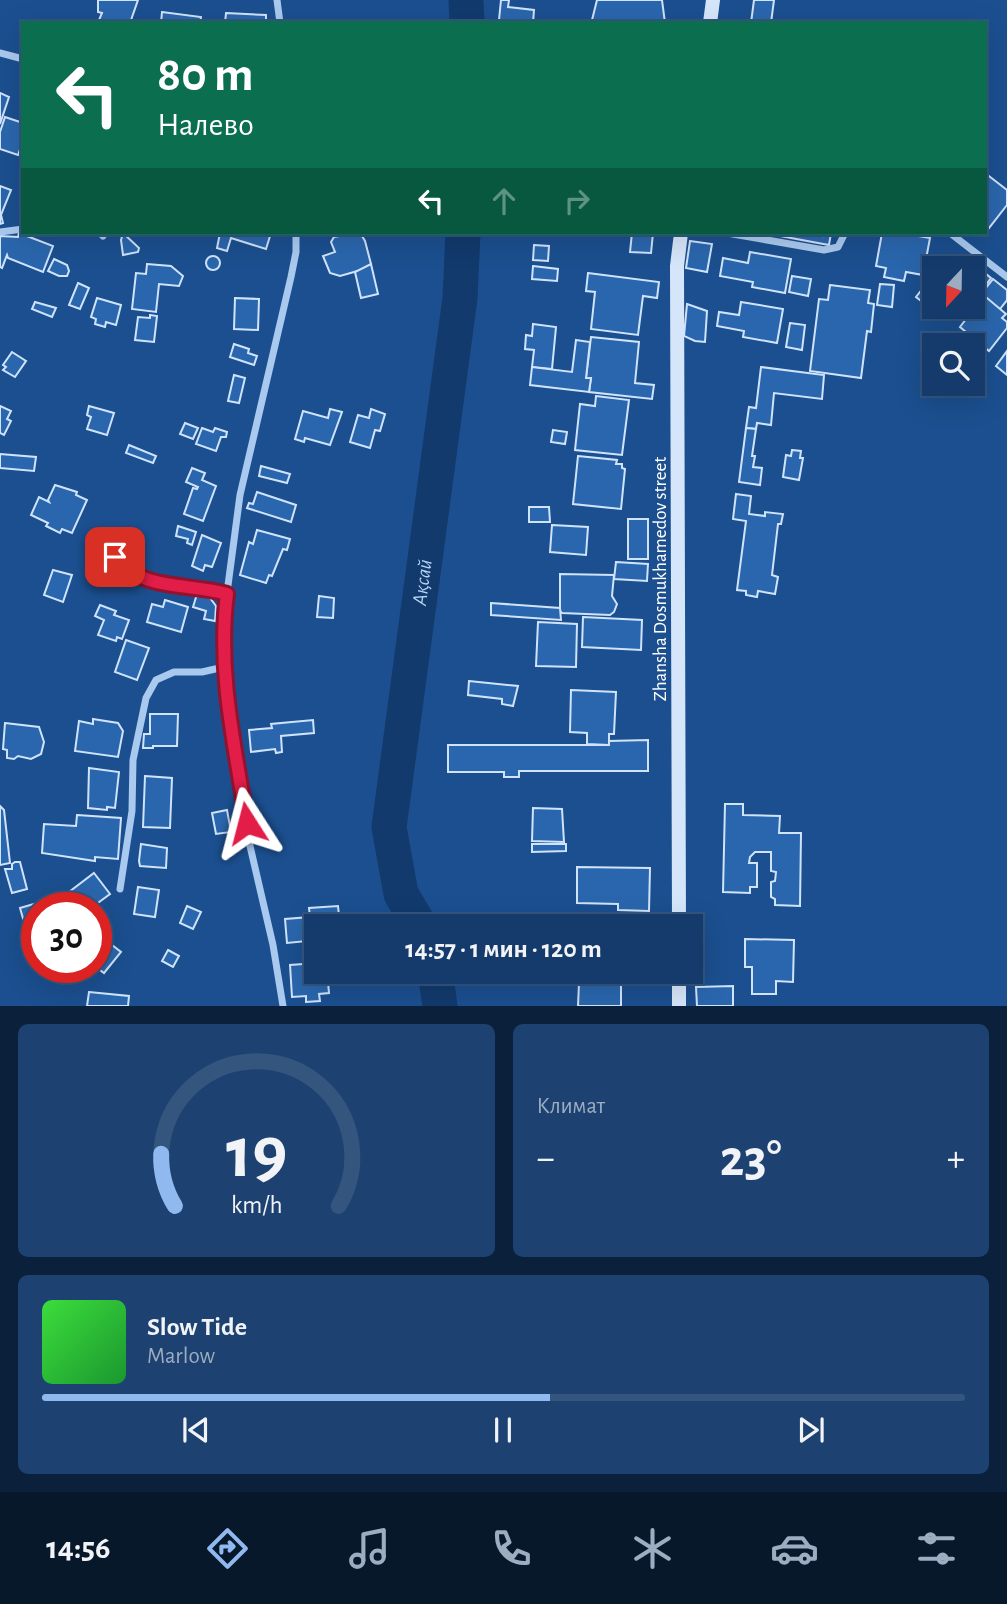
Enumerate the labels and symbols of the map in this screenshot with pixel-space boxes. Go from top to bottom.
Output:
north arrow [922,256,985,318]
street label: Zhansha Dosmukhamedov street [651,457,670,701]
pin [85,527,145,587]
water label: Ақсай [409,558,436,608]
position arrow [210,786,284,860]
speed limit sign: 30 [21,892,112,983]

